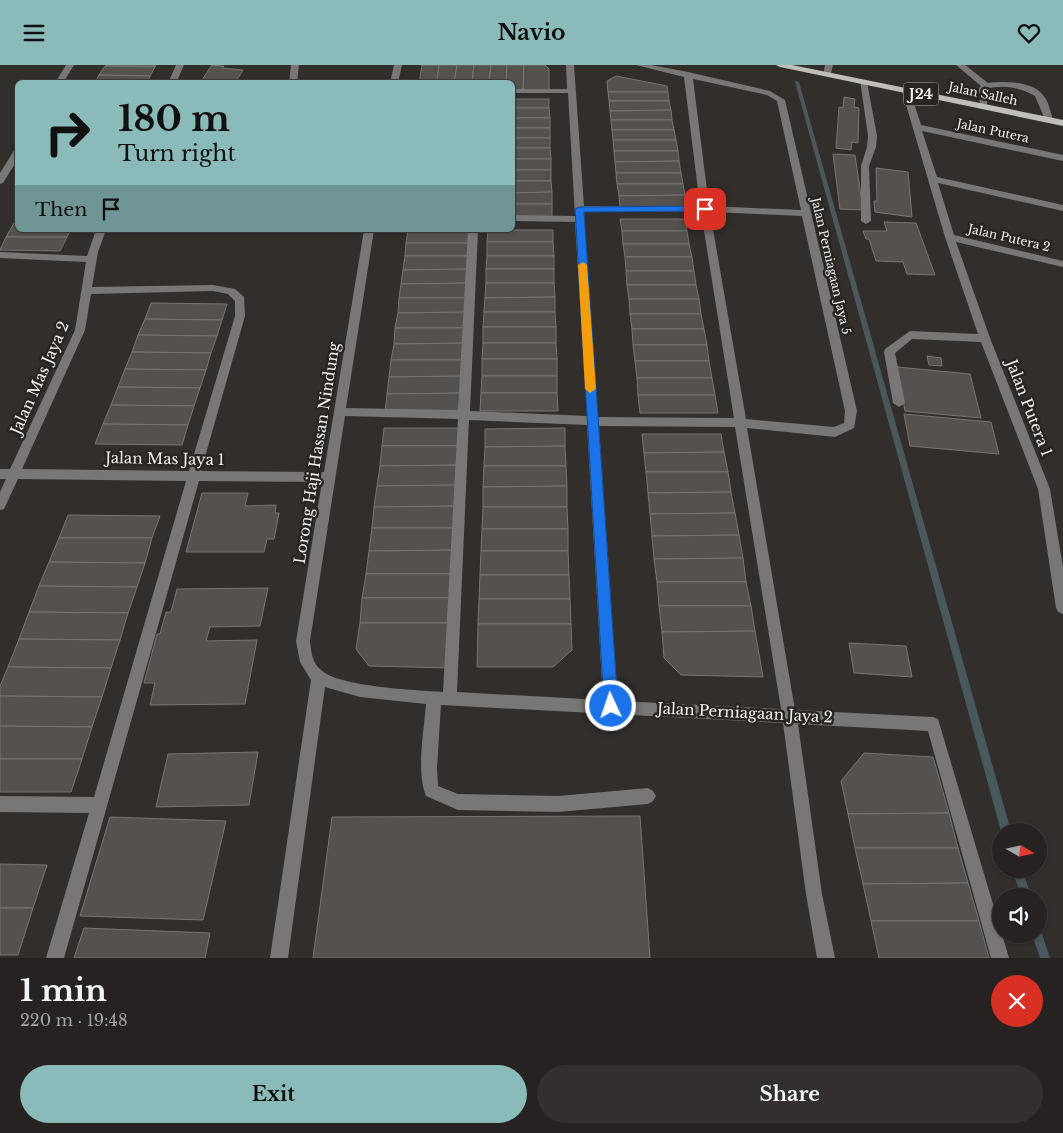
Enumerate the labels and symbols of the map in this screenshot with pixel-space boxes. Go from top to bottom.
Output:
street label: Jalan Salleh [945,78,1019,108]
road number: J24 [904,83,938,105]
street label: Jalan Putera [954,115,1031,146]
pin [684,188,726,230]
street label: Jalan Perniagaan Jaya 5 [808,194,855,336]
street label: Jalan Putera 2 [965,220,1052,254]
street label: Jalan Mas Jaya 2 [5,318,73,439]
street label: Lorong Haji Hassan Nindung [290,340,344,565]
street label: Jalan Putera 1 [1002,355,1057,459]
street label: Jalan Mas Jaya 1 [103,448,225,469]
position arrow [584,679,636,731]
street label: Jalan Perniagaan Jaya 2 [655,698,833,727]
north arrow [992,823,1048,877]

